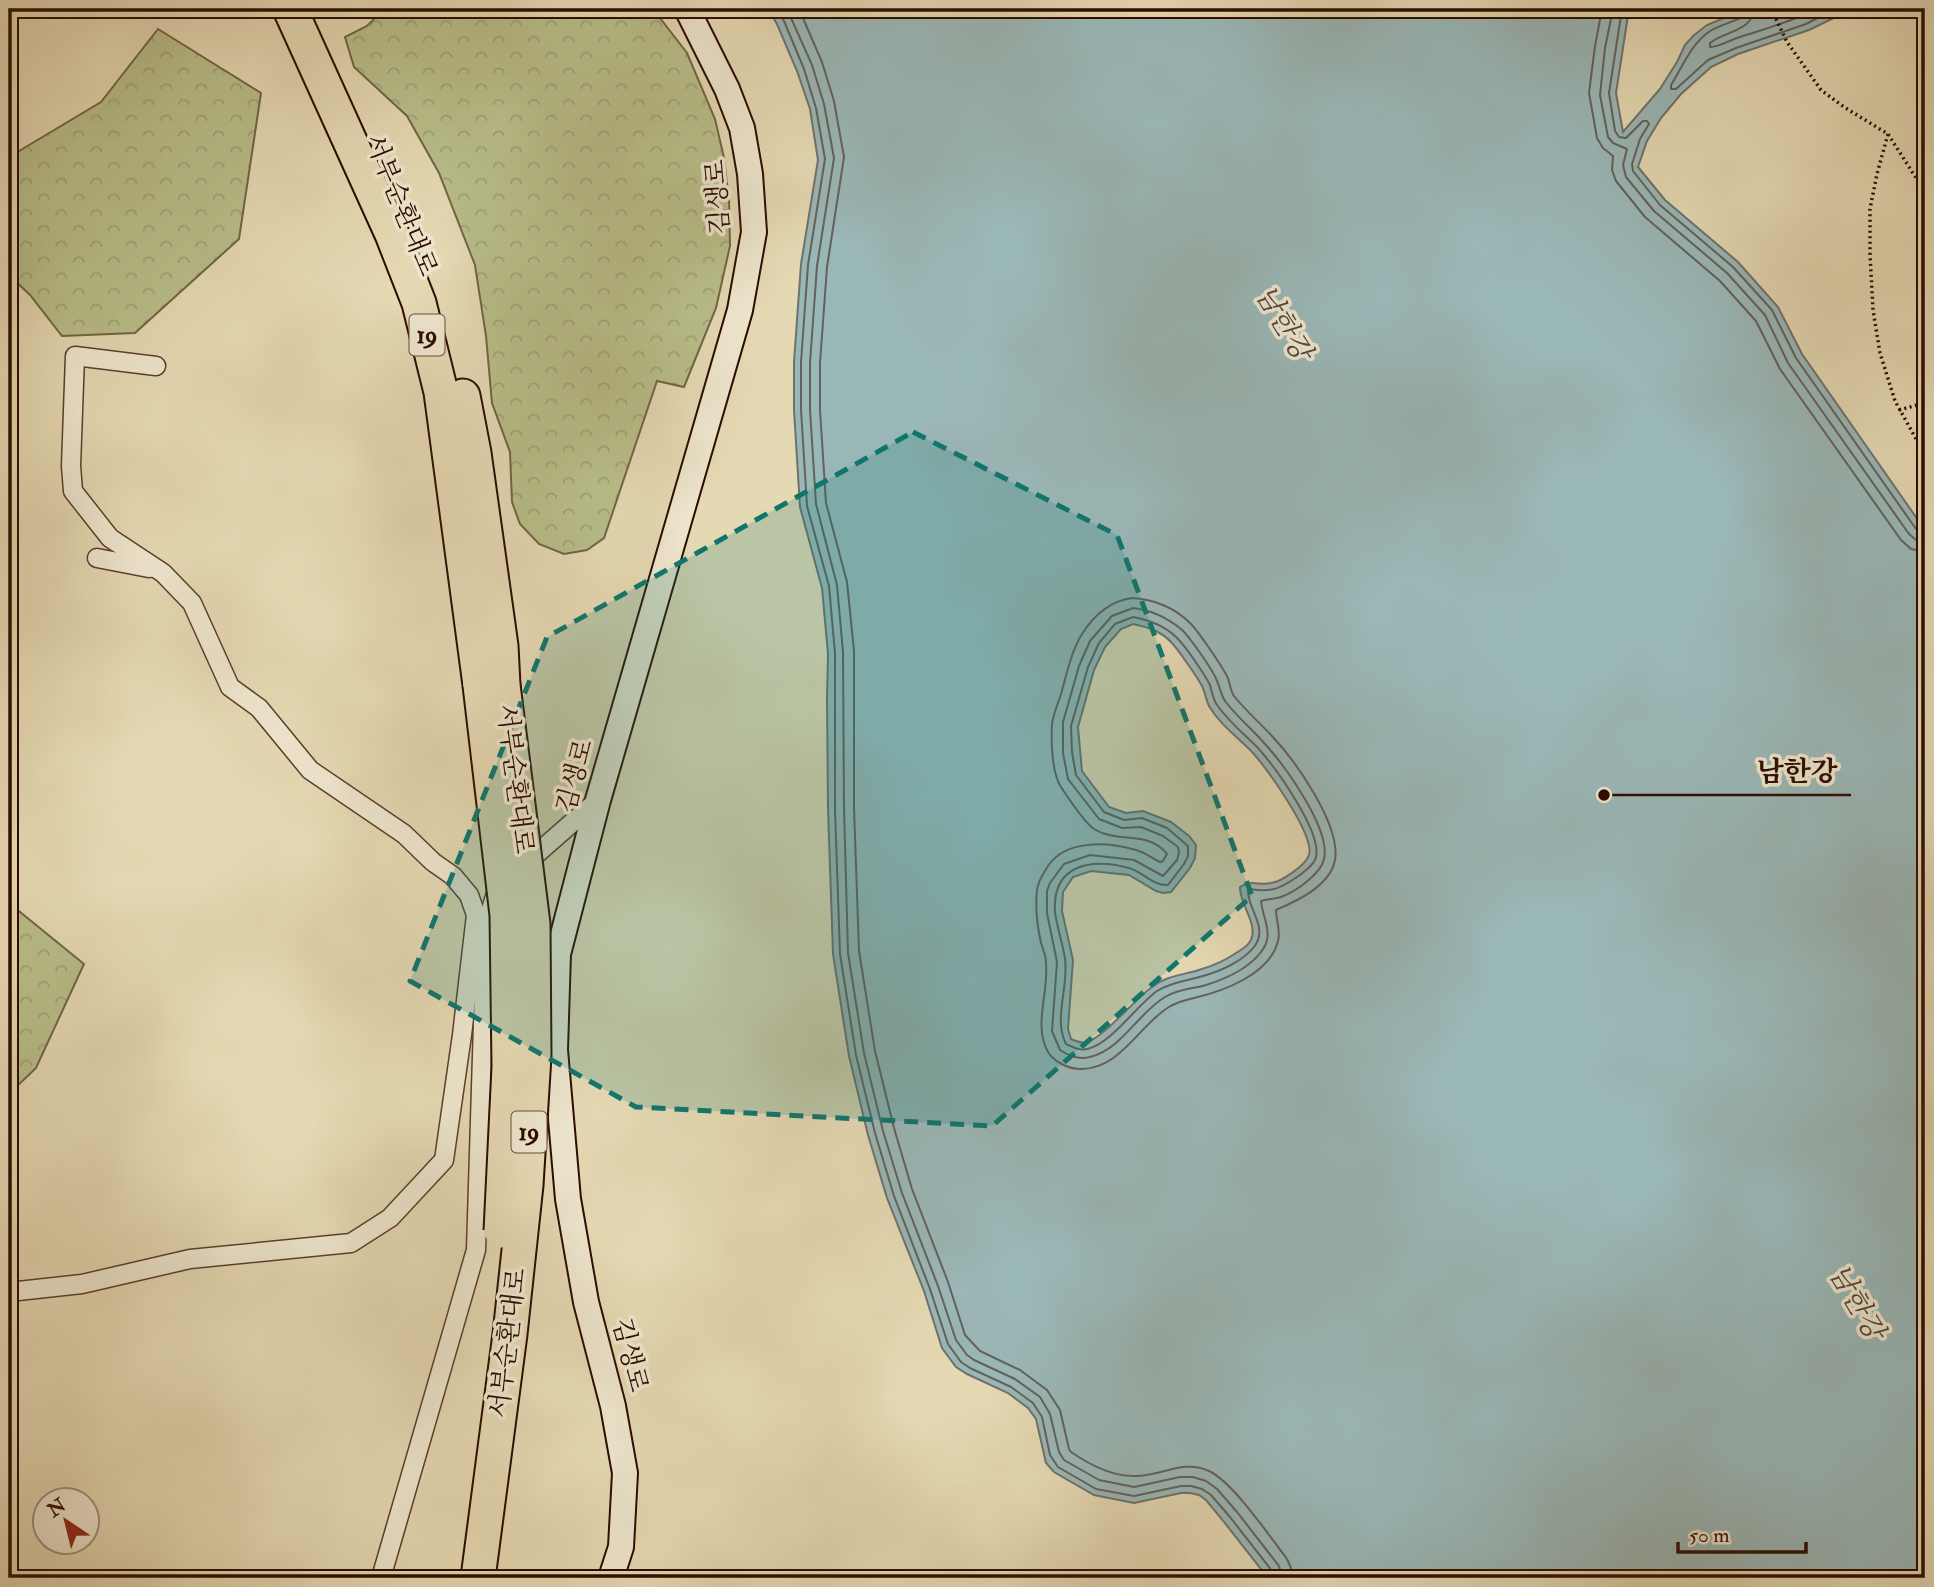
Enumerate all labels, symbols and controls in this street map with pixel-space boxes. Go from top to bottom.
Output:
street label: 서부순환대로 [358,129,444,281]
street label: 김생로 [699,158,737,236]
water label: 남한강 [1247,279,1321,370]
road number: 19 [410,314,444,356]
street label: 서부순환대로 [490,702,540,856]
street label: 김생로 [550,735,600,817]
callout: 남한강 [1742,746,1851,795]
text: 남한강 [1756,755,1839,790]
road number: 19 [512,1112,546,1152]
water label: 남한강 [1821,1258,1893,1349]
street label: 서부순환대로 [483,1266,533,1420]
street label: 김생로 [605,1315,655,1395]
north arrow [32,1486,102,1556]
text: N [42,1493,71,1523]
scale bar [1678,1510,1806,1554]
text: 50 m [1689,1522,1730,1549]

